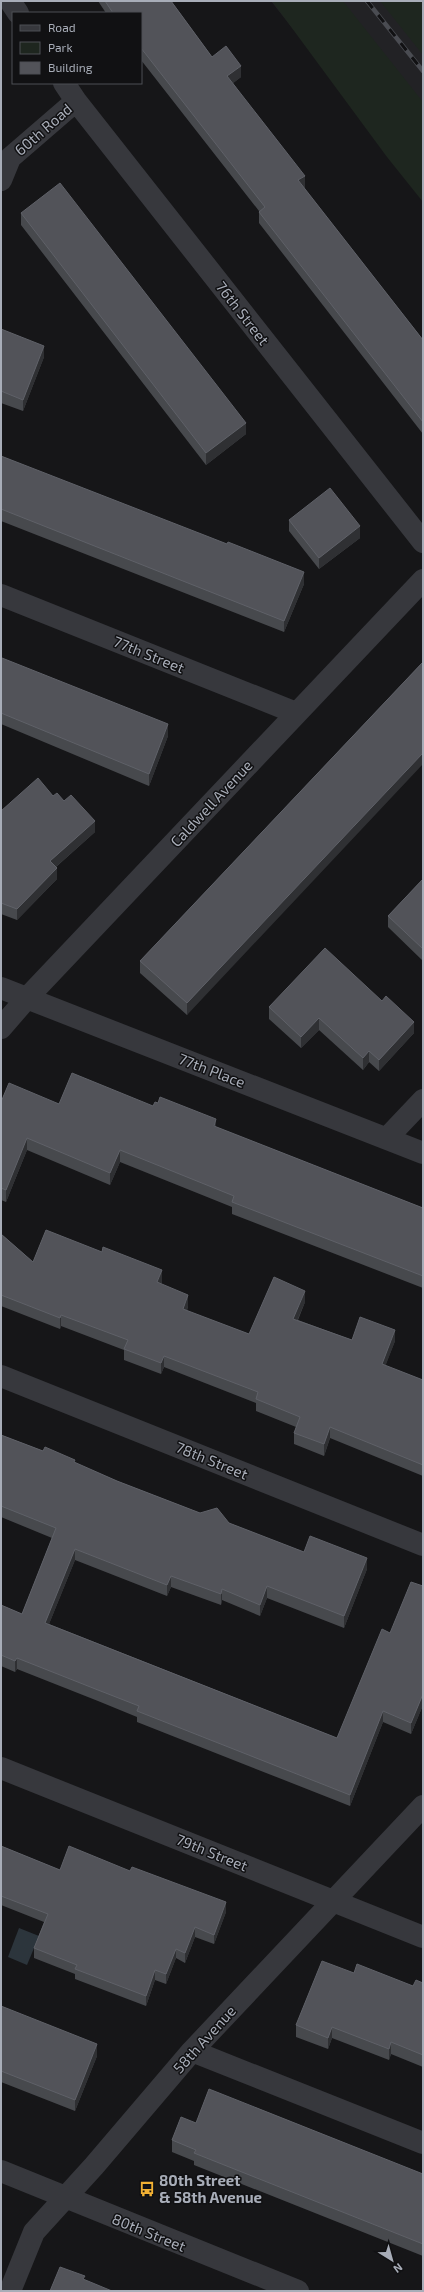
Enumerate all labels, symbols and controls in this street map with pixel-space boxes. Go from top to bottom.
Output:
legend [12,12,142,84]
text: Road [48,20,76,34]
text: Park [48,40,73,54]
text: Building [48,60,93,74]
street label: 60th Road [11,99,75,159]
street label: 76th Street [213,278,274,349]
street label: 77th Street [111,632,187,676]
street label: Caldwell Avenue [166,756,256,850]
street label: 77th Place [176,1049,248,1091]
street label: 78th Street [173,1437,251,1483]
street label: 79th Street [174,1829,251,1875]
street label: 58th Avenue [169,2001,239,2077]
place label: 80th Street & 58th Avenue [159,2171,262,2206]
bus stop icon: 80th Street & 58th Avenue [138,2180,156,2198]
street label: 80th Street [110,2209,189,2255]
north arrow [372,2240,412,2280]
text: N [391,2261,405,2276]

